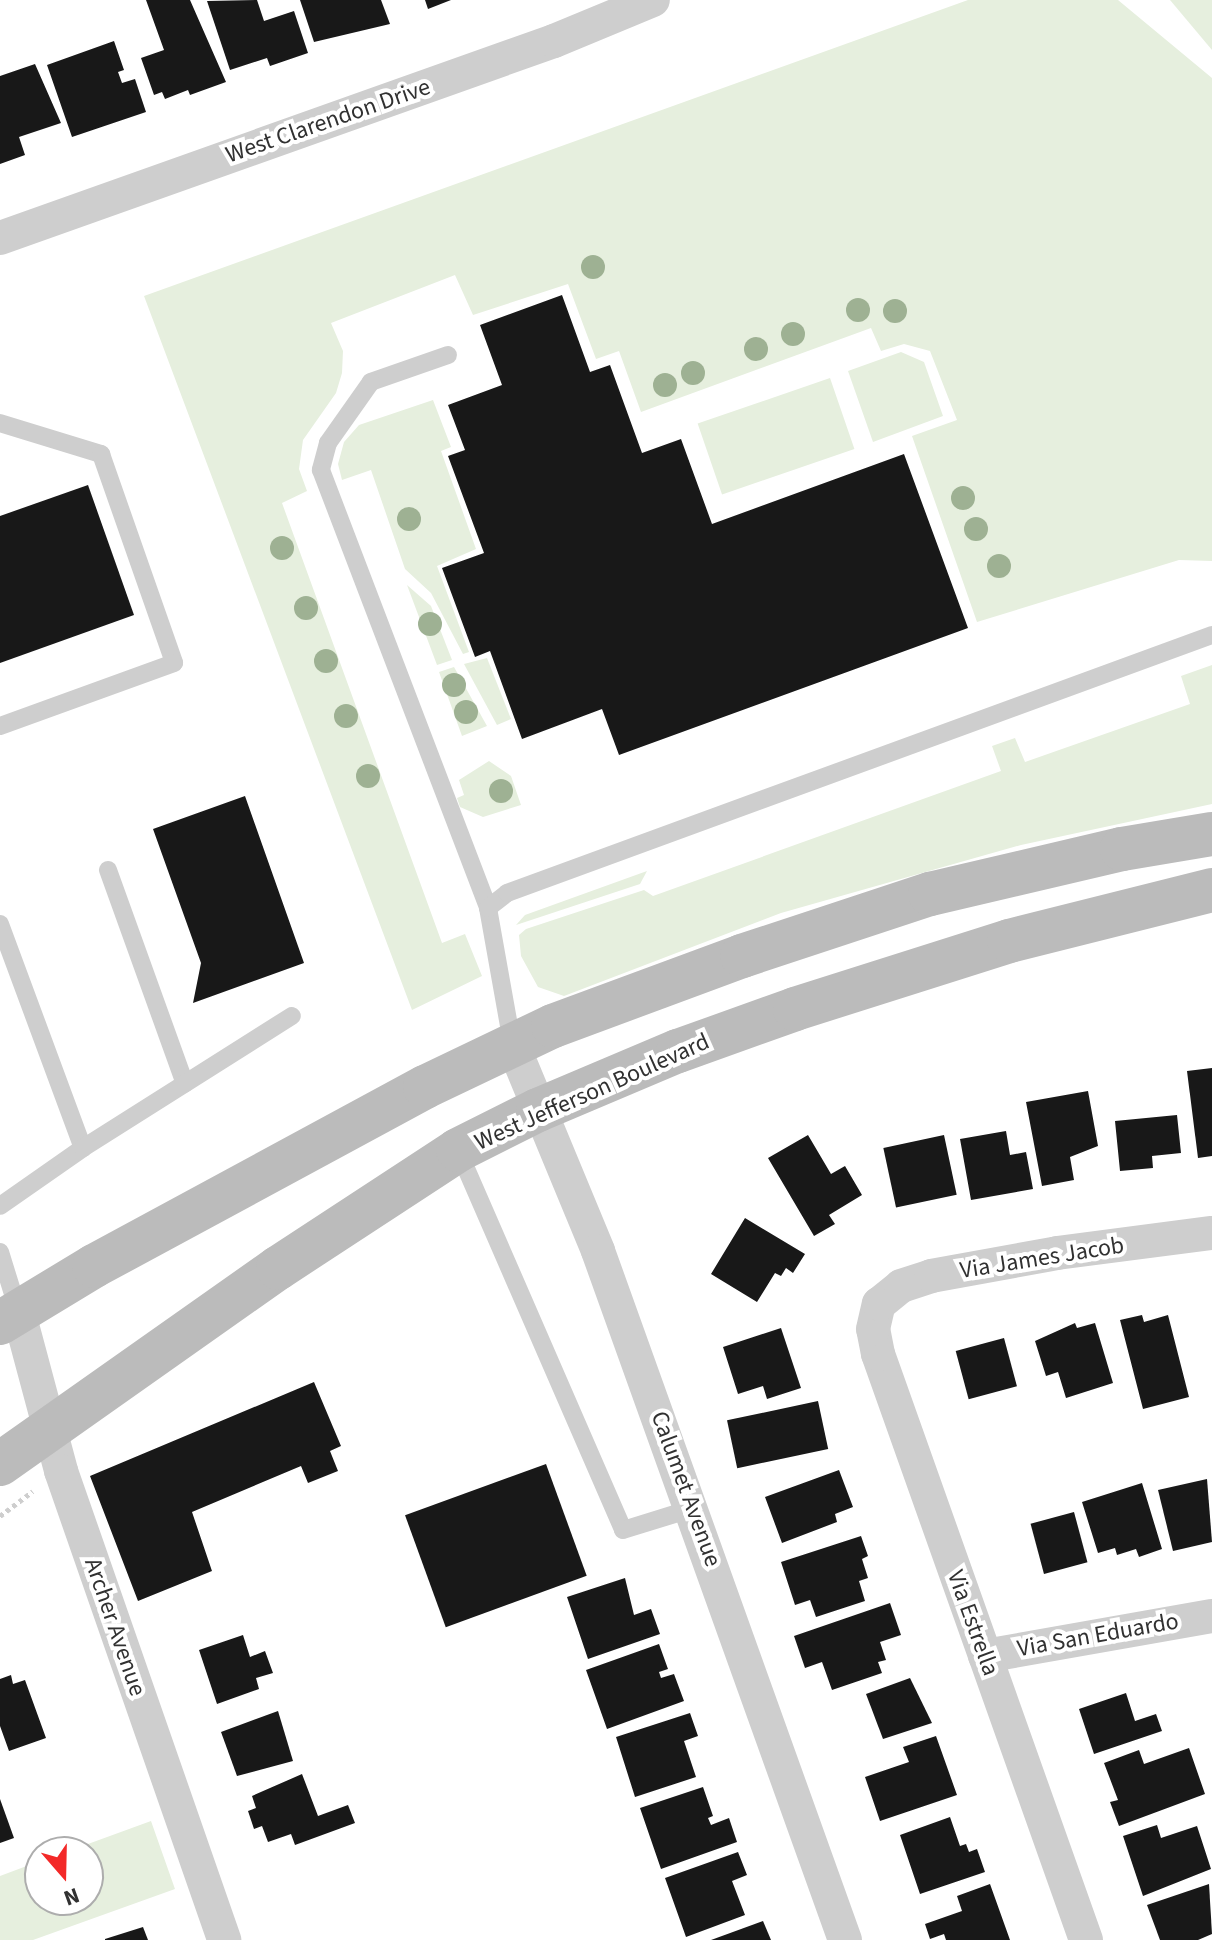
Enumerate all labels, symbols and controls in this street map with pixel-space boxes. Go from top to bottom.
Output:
street label: West Clarendon Drive [222,72,434,170]
street label: West Jefferson Boulevard [470,1027,714,1157]
street label: Via James Jacob [958,1231,1126,1285]
street label: Calumet Avenue [645,1407,727,1571]
street label: Archer Avenue [78,1554,152,1700]
street label: Via Estrella [941,1566,1005,1680]
street label: Via San Eduardo [1015,1607,1181,1663]
north arrow [24,1836,104,1916]
text: N [59,1879,84,1914]

